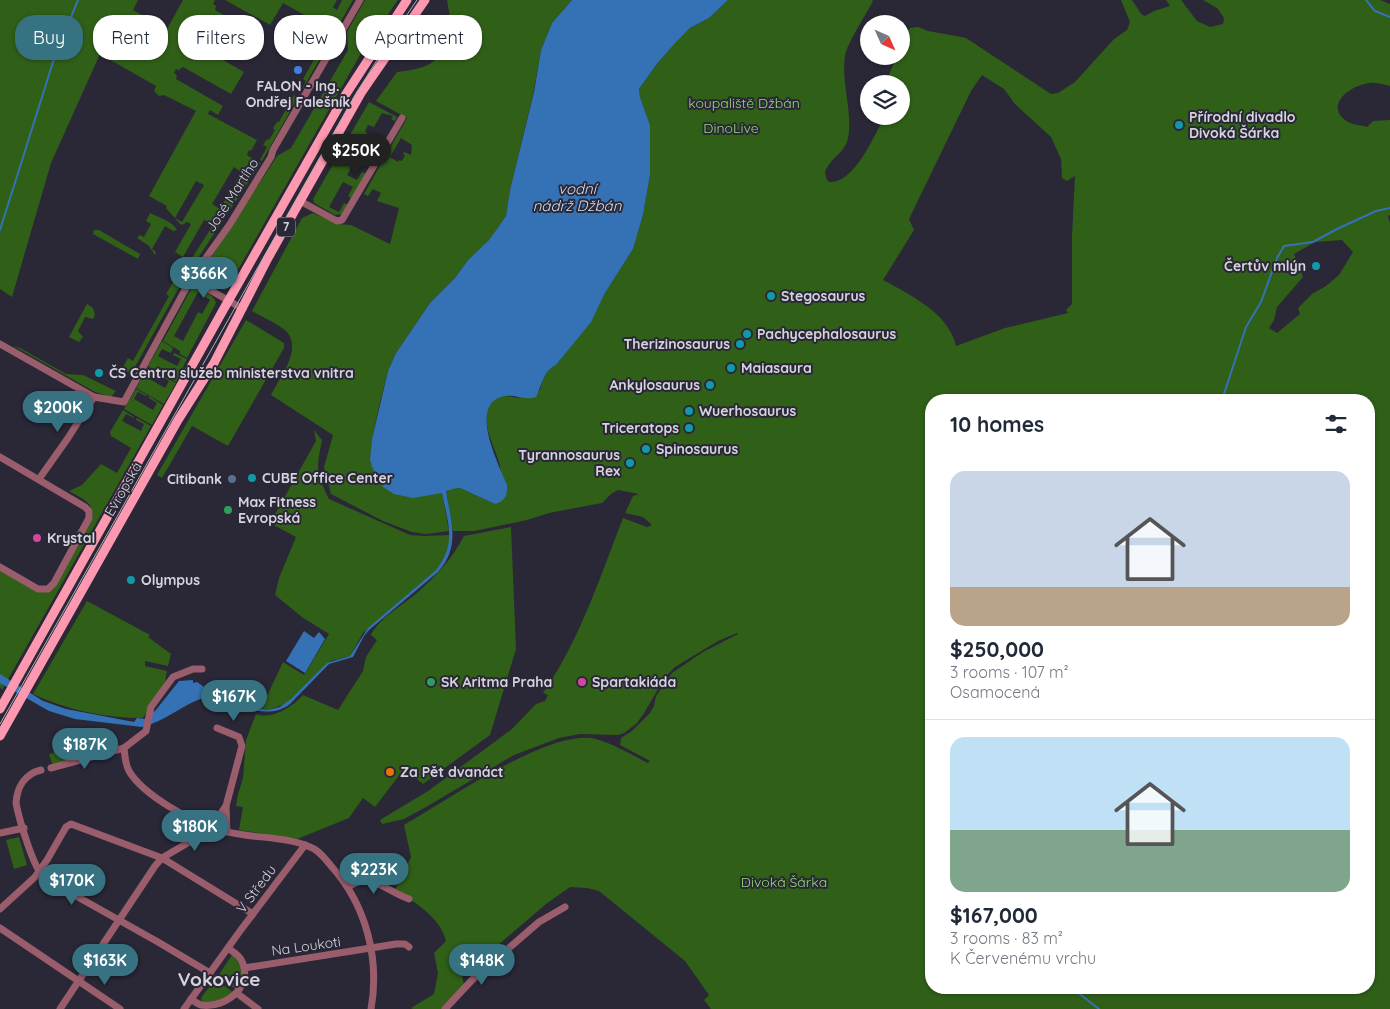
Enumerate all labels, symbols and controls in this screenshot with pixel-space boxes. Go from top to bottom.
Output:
chip: Buy [15,15,83,60]
chip: Rent [93,15,168,60]
chip: Filters [178,15,264,60]
chip: New [274,15,346,60]
chip: Apartment [356,15,482,60]
north arrow [860,15,910,65]
map controls [860,15,910,125]
marker: FALON - Ing. Ondřej Falešník [292,64,304,76]
button: layers [860,75,910,125]
place label: FALON - Ing. Ondřej Falešník [246,77,350,111]
park label: koupaliště Džbán [688,94,800,112]
place label: Přírodní divadlo Divoká Šárka [1189,108,1296,142]
park label: DinoLive [703,119,759,137]
marker: Přírodní divadlo Divoká Šárka [1173,119,1185,131]
pin: $250K [321,134,391,176]
text: $250K [332,140,380,160]
street label: José Martího [201,155,263,235]
water label: vodní nádrž Džbán [533,179,622,215]
road number: 7 [277,218,295,236]
pin: $366K [169,256,239,299]
place label: Čertův mlýn [1224,257,1306,275]
marker: Čertův mlýn [1310,260,1322,272]
text: $366K [181,263,227,283]
place label: Stegosaurus [781,287,866,305]
marker: Stegosaurus [765,290,777,302]
place label: Pachycephalosaurus [757,325,896,343]
marker: Pachycephalosaurus [741,328,753,340]
place label: Therizinosaurus [623,335,730,353]
marker: Therizinosaurus [734,338,746,350]
place label: Maiasaura [741,359,812,377]
marker: Maiasaura [725,362,737,374]
place label: ČS Centra služeb ministerstva vnitra [109,364,354,382]
marker: ČS Centra služeb ministerstva vnitra [93,367,105,379]
place label: Ankylosaurus [609,376,700,394]
marker: Ankylosaurus [704,379,716,391]
pin: $200K [23,390,93,433]
text: $200K [34,397,82,417]
place label: Wuerhosaurus [699,402,797,420]
marker: Wuerhosaurus [683,405,695,417]
icon: filters [1322,410,1350,438]
text: 10 homes [950,411,1044,437]
place label: Triceratops [602,419,679,437]
marker: Triceratops [683,422,695,434]
place label: Spinosaurus [656,440,739,458]
marker: Spinosaurus [640,443,652,455]
place label: Tyrannosaurus Rex [518,446,620,480]
marker: Tyrannosaurus Rex [624,457,636,469]
street label: Evropská [100,459,146,519]
place label: CUBE Office Center [262,469,393,487]
place label: Citibank [167,470,222,488]
marker: CUBE Office Center [246,472,258,484]
marker: Citibank [226,473,238,485]
place label: Max Fitness Evropská [238,493,316,527]
marker: Max Fitness Evropská [222,504,234,516]
icon: home [1105,504,1195,594]
place label: Krystal [47,529,95,547]
marker: Krystal [31,532,43,544]
place label: Olympus [141,571,200,589]
marker: Olympus [125,574,137,586]
text: $250,000 [950,636,1044,662]
text: 3 rooms · 107 m² [950,662,1069,682]
place label: SK Aritma Praha [441,673,552,691]
place label: Spartakiáda [592,673,676,691]
marker: SK Aritma Praha [425,676,437,688]
marker: Spartakiáda [576,676,588,688]
pin: $167K [199,680,269,722]
text: Osamocená [950,682,1040,702]
text: $167K [212,686,256,706]
pin: $187K [50,728,120,770]
text: $187K [63,734,107,754]
place label: Za Pět dvanáct [400,763,504,781]
marker: Za Pět dvanáct [384,766,396,778]
icon: home [1105,769,1195,859]
pin: $180K [160,810,230,852]
text: $180K [173,816,217,836]
pin: $223K [339,852,409,895]
text: $223K [351,859,397,879]
street label: V Středu [232,861,280,917]
pin: $170K [37,864,107,906]
text: $170K [50,870,94,890]
park label: Divoká Šárka [741,873,827,891]
text: $167,000 [950,902,1038,928]
text: 3 rooms · 83 m² [950,928,1063,948]
street label: Na Loukoti [270,932,342,960]
pin: $163K [70,944,140,986]
pin: $148K [447,944,517,986]
text: K Červenému vrchu [950,948,1096,968]
text: $163K [83,950,127,970]
text: $148K [460,950,504,970]
district label: Vokovice [178,967,260,991]

